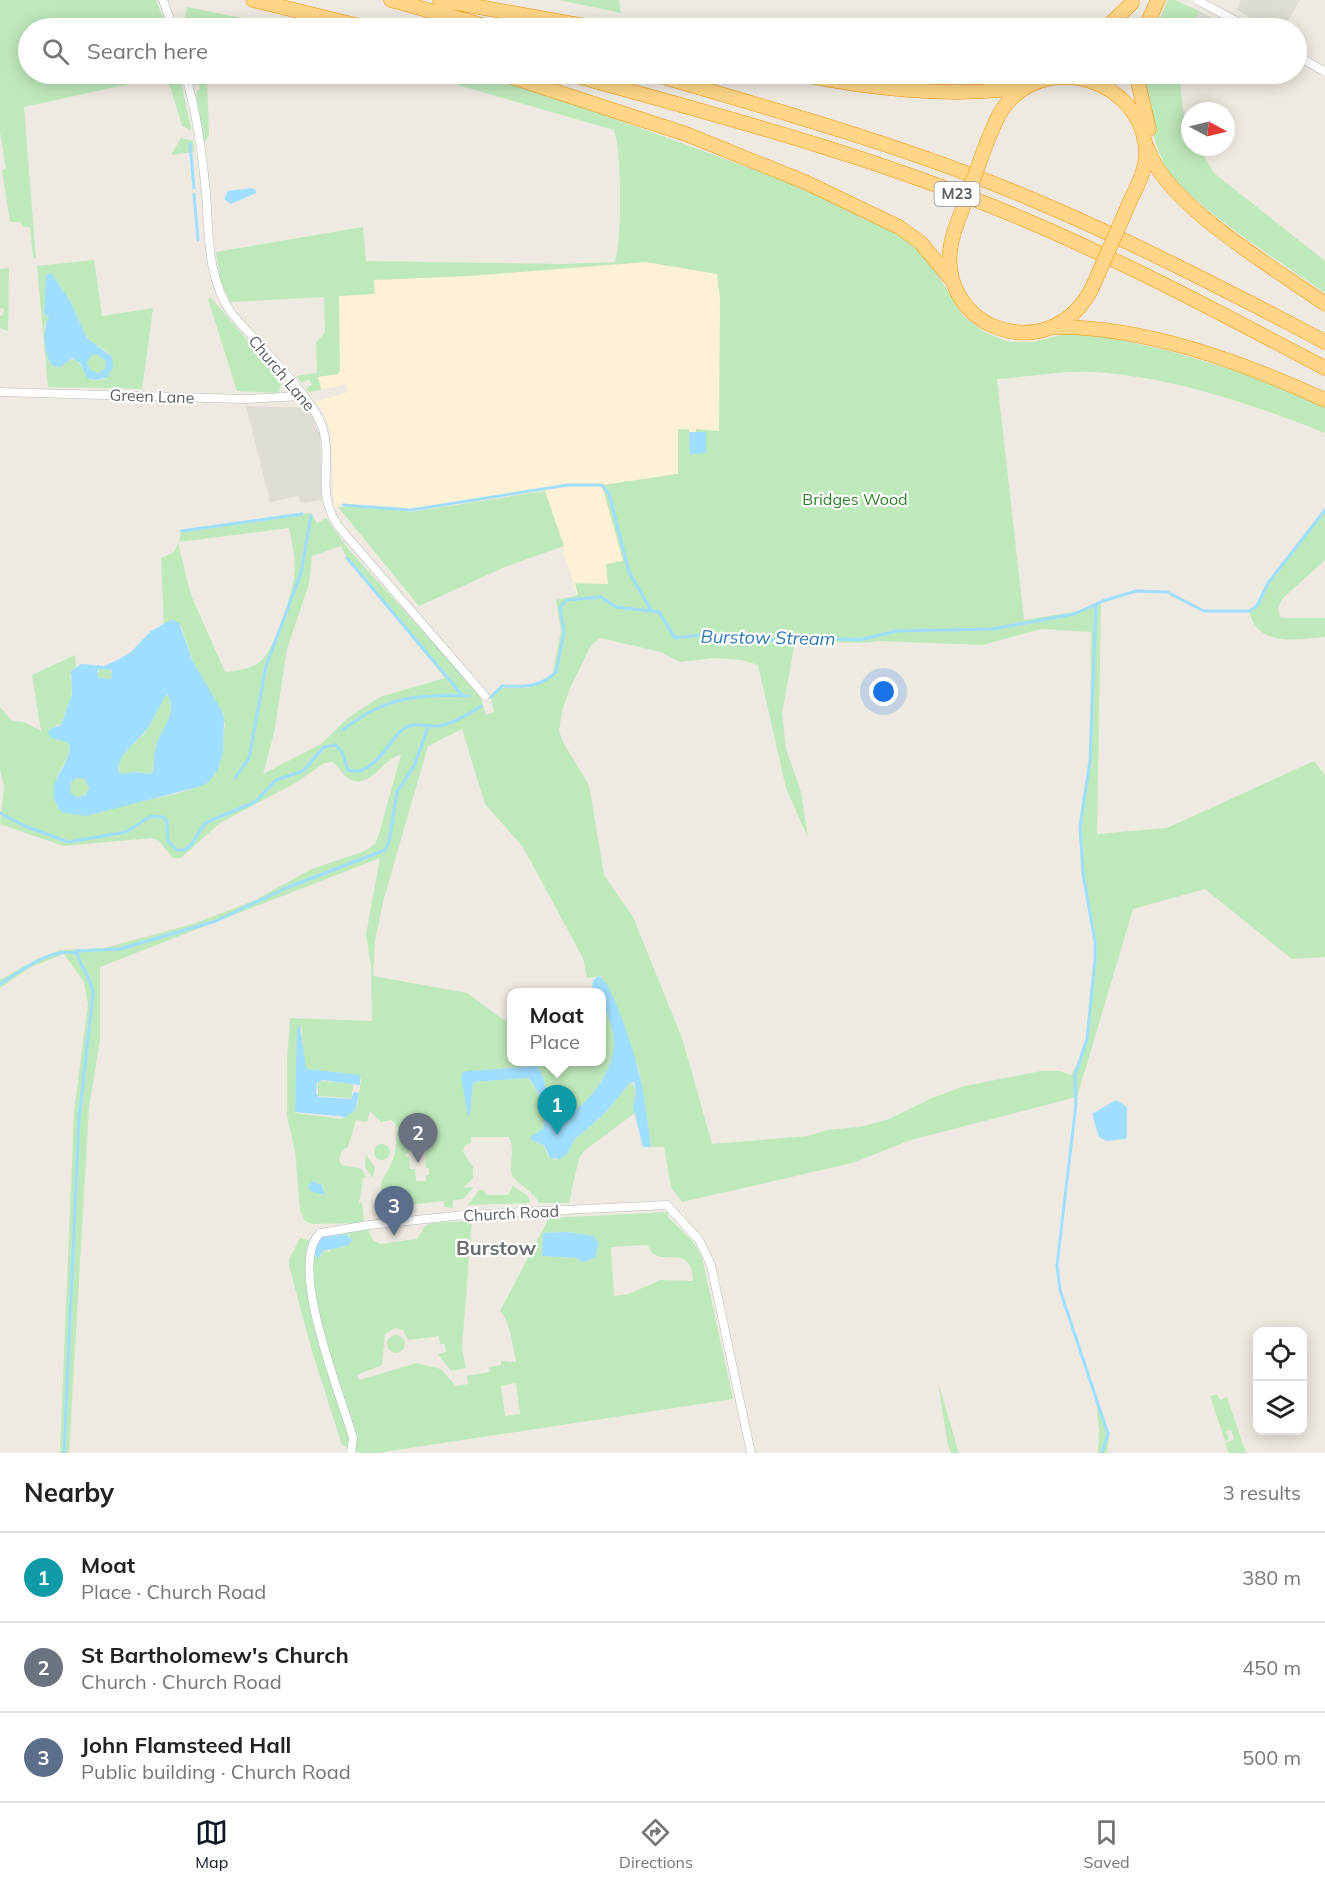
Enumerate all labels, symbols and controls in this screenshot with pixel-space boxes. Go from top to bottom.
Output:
search box [18,18,1307,84]
icon: search [39,35,72,68]
text: Search here [87,37,208,65]
north arrow [1181,102,1235,156]
road number: M23 [934,182,980,206]
street label: Church Lane [244,331,320,415]
street label: Green Lane [109,385,195,407]
park label: Bridges Wood [802,489,908,509]
water label: Burstow Stream [700,625,836,650]
your location [869,677,898,706]
popup [507,988,606,1066]
text: Moat [529,1001,584,1029]
text: Place [529,1029,580,1054]
pin: 1 [538,1086,576,1135]
pin: 2 [398,1114,438,1163]
pin: 3 [374,1186,414,1236]
street label: Church Road [463,1201,559,1225]
district label: Burstow [456,1235,536,1260]
map controls [1253,1327,1307,1435]
button: locate [1253,1327,1307,1381]
button: layers [1253,1381,1307,1435]
text: Nearby [24,1476,114,1509]
text: 3 results [1223,1480,1301,1505]
text: Moat [81,1551,135,1579]
text: 1 [38,1565,50,1590]
text: 380 m [1242,1565,1301,1590]
text: Place · Church Road [81,1579,266,1604]
text: St Bartholomew's Church [81,1641,349,1669]
text: 2 [38,1655,50,1680]
text: 450 m [1242,1655,1301,1680]
text: Church · Church Road [81,1669,282,1694]
text: John Flamsteed Hall [81,1731,291,1759]
text: 3 [38,1745,50,1770]
text: 500 m [1242,1745,1301,1770]
text: Public building · Church Road [81,1759,351,1784]
tab: Map [195,1816,228,1872]
tab: Directions [619,1816,693,1872]
tab: Saved [1084,1816,1130,1872]

